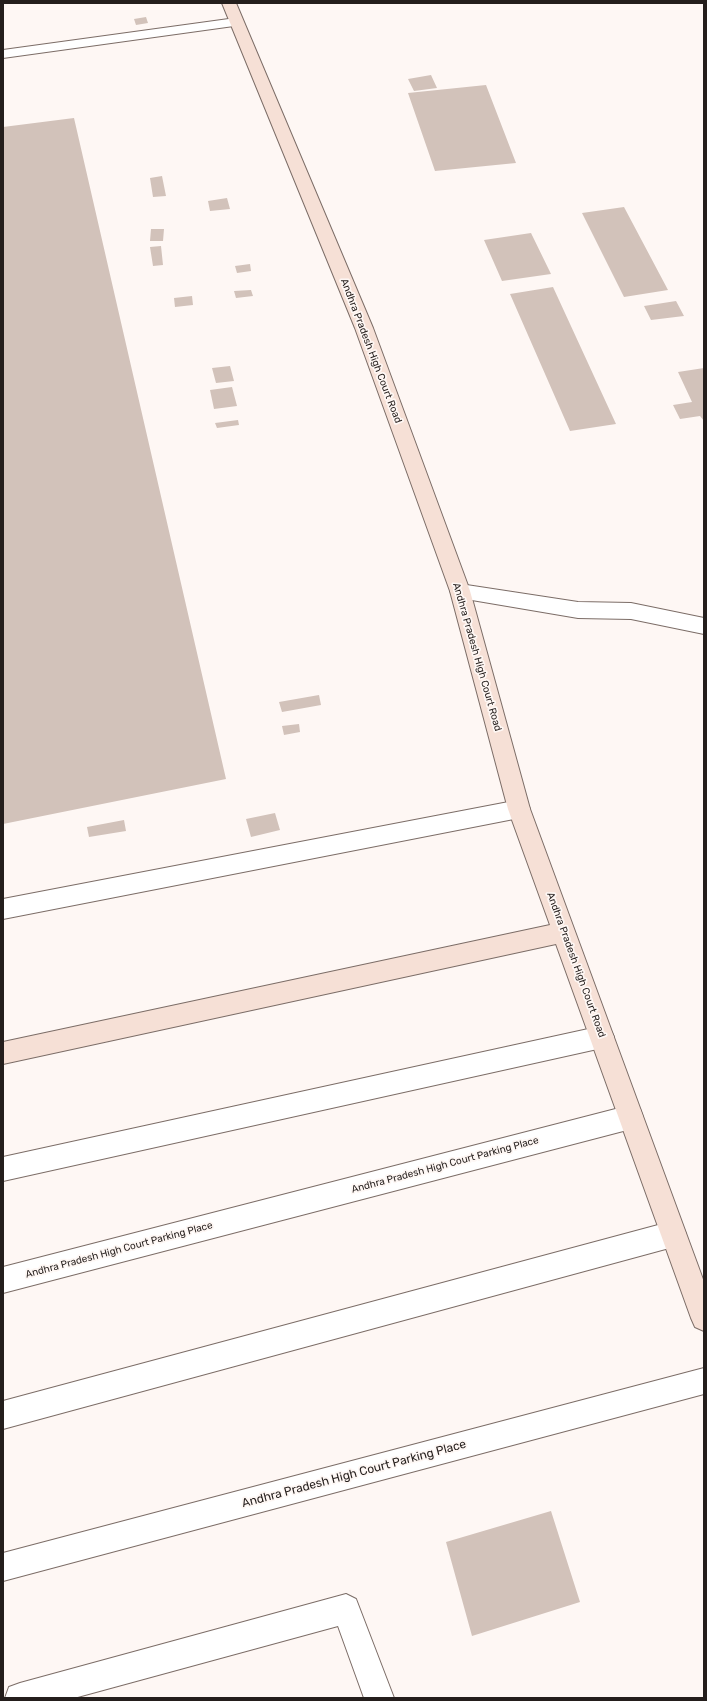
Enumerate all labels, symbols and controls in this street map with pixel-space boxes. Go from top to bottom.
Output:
street label: Andhra Pradesh High Court Road [338,277,404,425]
street label: Andhra Pradesh High Court Road [450,581,504,733]
street label: Andhra Pradesh High Court Road [544,891,608,1039]
street label: Andhra Pradesh High Court Parking Place [350,1134,540,1196]
street label: Andhra Pradesh High Court Parking Place [24,1219,214,1281]
street label: Andhra Pradesh High Court Parking Place [240,1437,468,1511]

